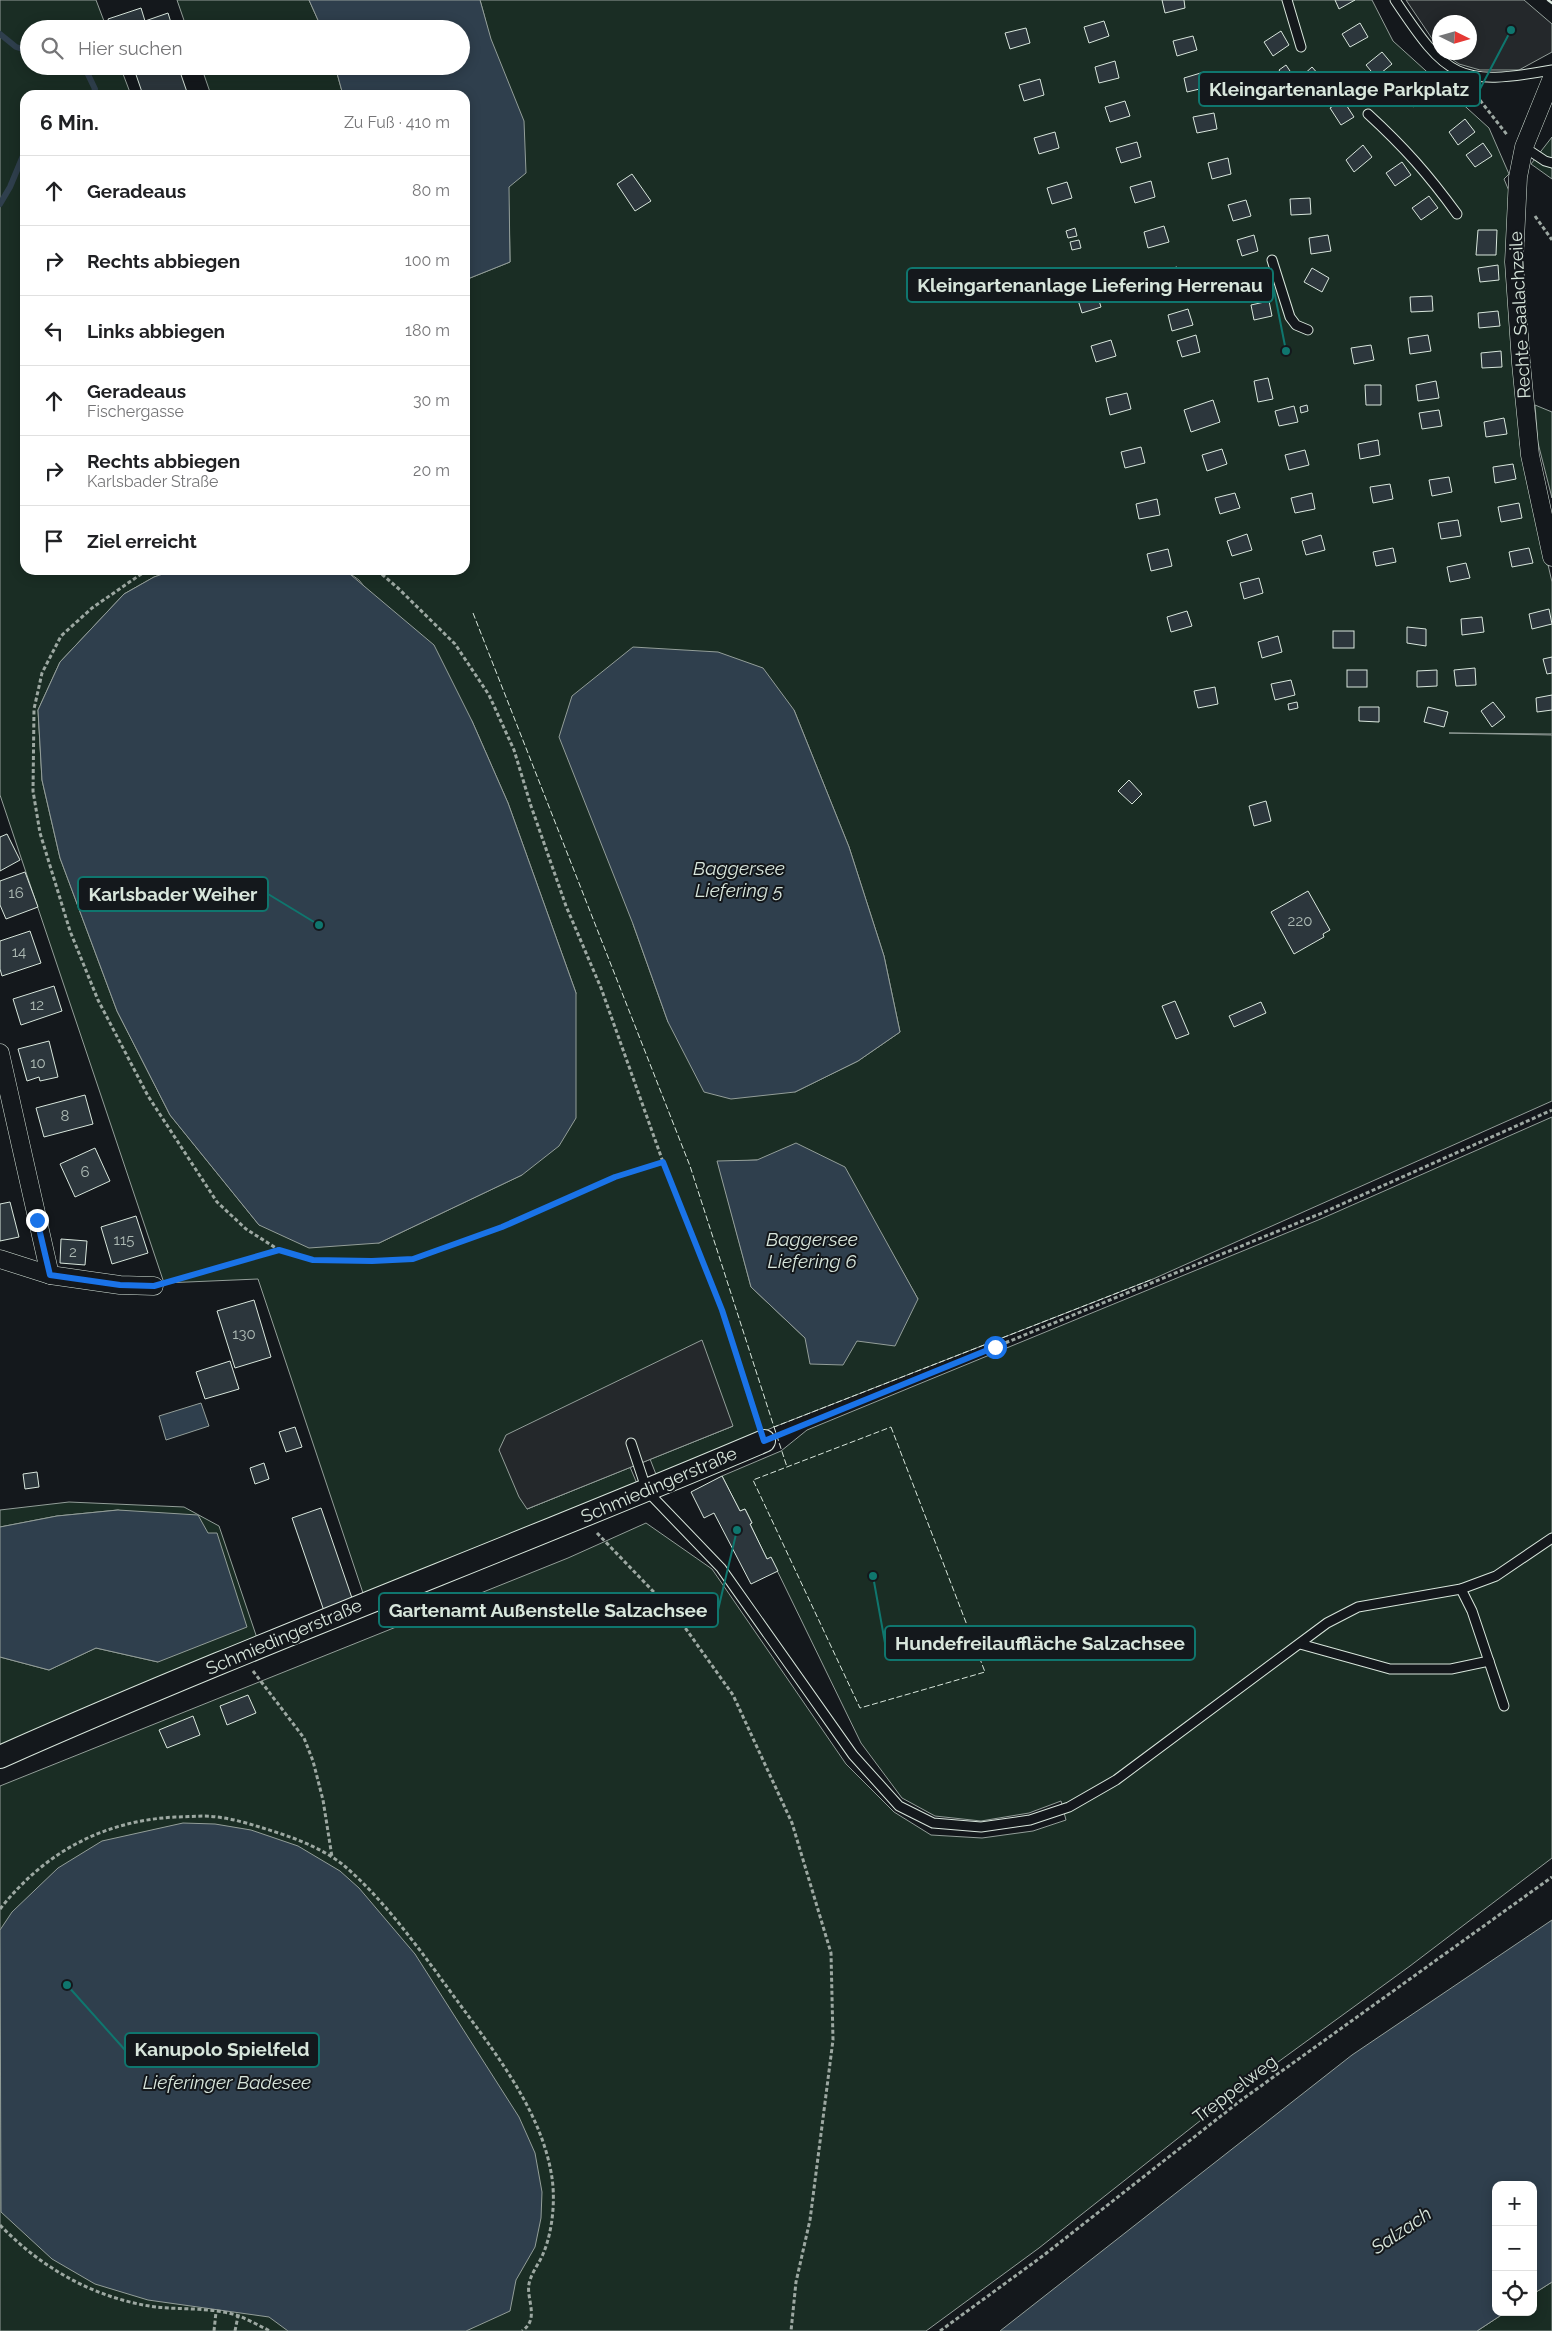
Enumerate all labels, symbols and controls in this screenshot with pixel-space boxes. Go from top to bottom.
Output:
north arrow [1432,15,1477,60]
search box [20,20,470,75]
icon: search [38,34,66,62]
text: Hier suchen [78,37,183,59]
callout: Kleingartenanlage Parkplatz [1199,72,1480,106]
text: Kleingartenanlage Parkplatz [1209,78,1469,100]
text: 6 Min. [40,110,99,135]
text: Zu Fuß · 410 m [344,113,450,132]
icon: ahead [40,177,68,205]
text: Geradeaus [87,180,186,202]
text: 80 m [412,181,450,200]
street label: Rechte Saalachzeile [1505,230,1534,399]
icon: right [40,247,68,275]
text: Rechts abbiegen [87,250,240,272]
text: 100 m [405,251,450,270]
callout: Kleingartenanlage Liefering Herrenau [907,268,1273,302]
text: Kleingartenanlage Liefering Herrenau [917,274,1263,296]
icon: left [40,317,68,345]
text: Links abbiegen [87,320,225,342]
text: 180 m [405,321,450,340]
text: Geradeaus [87,380,186,402]
icon: ahead [40,387,68,415]
text: 30 m [413,391,450,410]
text: Fischergasse [87,402,184,421]
text: Rechts abbiegen [87,450,240,472]
icon: right [40,457,68,485]
text: 20 m [413,461,450,480]
text: Karlsbader Straße [87,472,218,491]
icon: arrive [40,527,68,555]
text: Ziel erreicht [87,530,197,552]
water label: Baggersee Liefering 5 [693,857,785,901]
callout: Karlsbader Weiher [78,877,268,911]
text: Karlsbader Weiher [89,883,258,905]
house number: 16 [8,884,24,902]
house number: 220 [1288,912,1312,930]
house number: 14 [12,943,26,961]
house number: 12 [30,996,44,1014]
house number: 10 [30,1054,46,1072]
house number: 8 [61,1107,70,1125]
house number: 6 [80,1163,90,1181]
route end [26,1209,49,1232]
water label: Baggersee Liefering 6 [766,1228,858,1272]
house number: 115 [113,1231,135,1249]
house number: 2 [69,1243,77,1261]
house number: 130 [232,1325,256,1343]
route start [984,1336,1007,1359]
street label: Schmiedingerstraße [578,1442,740,1527]
callout: Gartenamt Außenstelle Salzachsee [379,1593,718,1627]
street label: Schmiedingerstraße [203,1594,365,1679]
text: Gartenamt Außenstelle Salzachsee [389,1599,707,1621]
callout: Hundefreilauffläche Salzachsee [885,1626,1195,1660]
text: Hundefreilauffläche Salzachsee [895,1632,1185,1654]
callout: Kanupolo Spielfeld [125,2033,319,2067]
text: Kanupolo Spielfeld [135,2038,309,2060]
street label: Treppelweg [1189,2050,1281,2127]
water label: Lieferinger Badesee [143,2071,311,2093]
map controls [1492,2181,1537,2316]
button: + [1492,2181,1537,2226]
water label: Salzach [1366,2202,1435,2259]
button: − [1492,2226,1537,2271]
button: locate [1492,2271,1537,2316]

